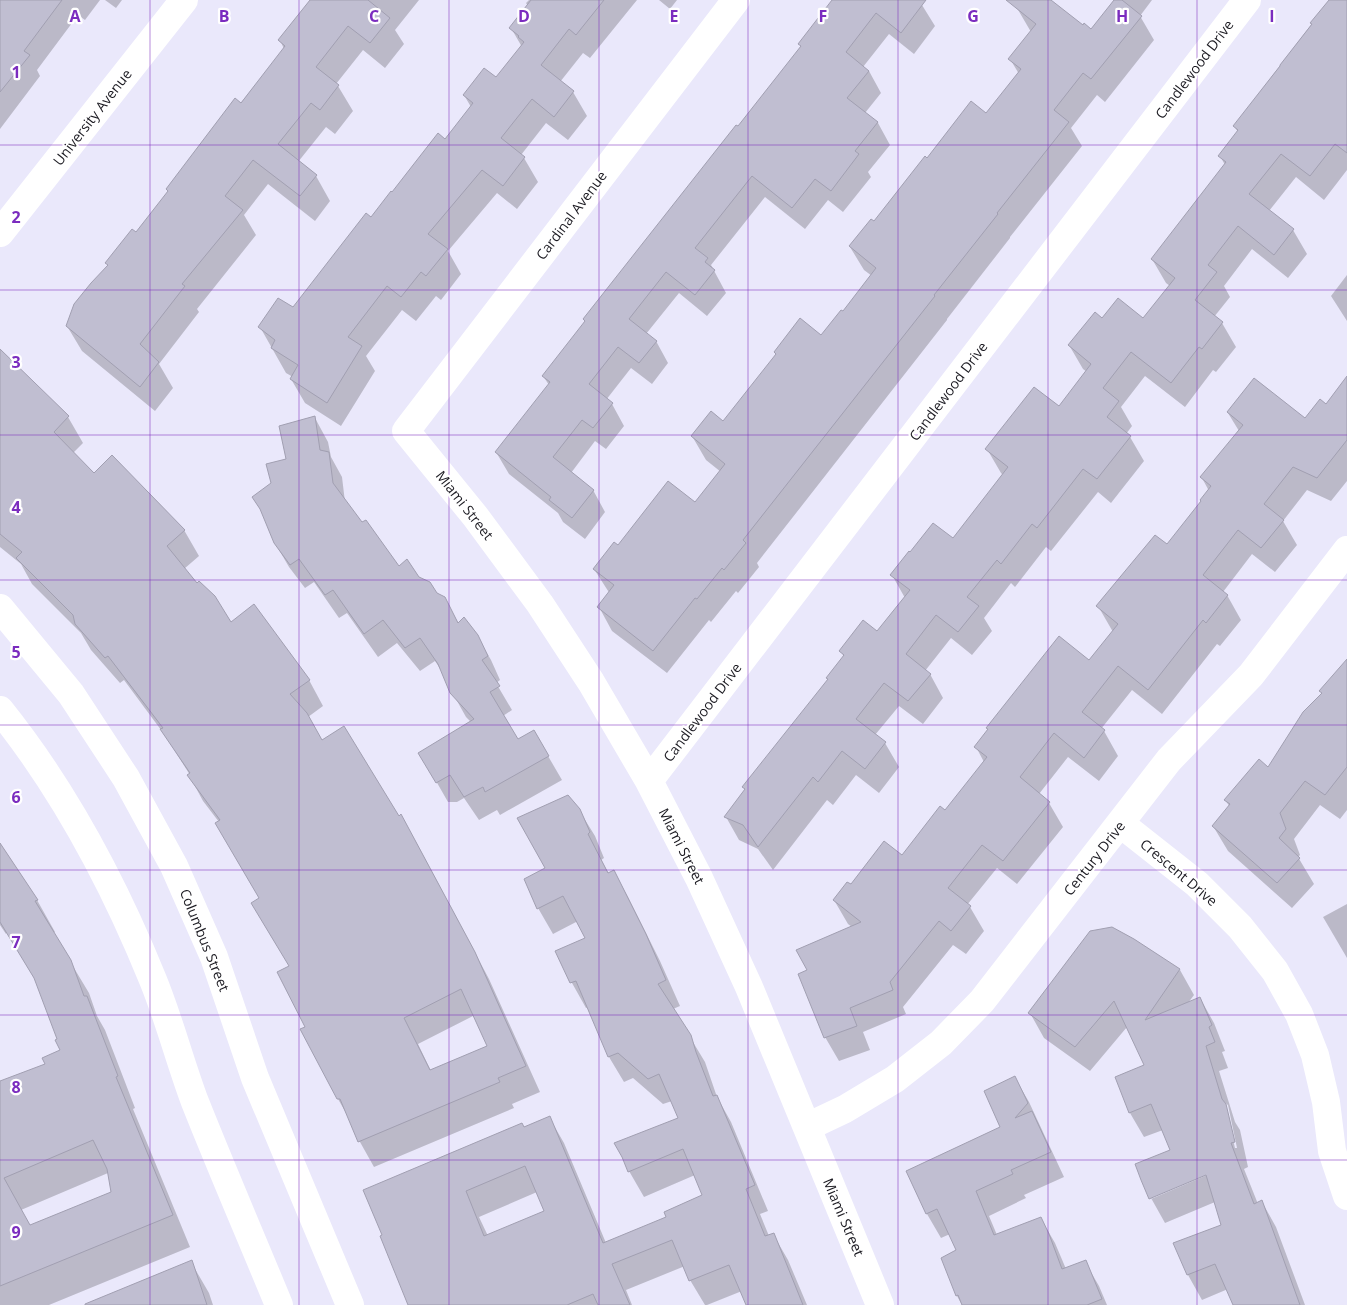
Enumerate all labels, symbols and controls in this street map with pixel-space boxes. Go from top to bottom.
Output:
text: A [69,5,81,27]
text: B [219,5,229,27]
text: C [369,5,379,27]
text: D [518,5,530,27]
text: E [670,5,679,27]
text: F [819,5,827,27]
text: G [967,5,979,27]
text: H [1116,5,1128,27]
text: I [1269,5,1275,27]
street label: Candlewood Drive [1151,16,1238,122]
text: 1 [11,61,21,83]
street label: University Avenue [48,65,136,169]
street label: Cardinal Avenue [531,167,611,263]
text: 2 [11,206,21,228]
street label: Candlewood Drive [905,338,992,444]
text: 3 [11,351,21,373]
street label: Miami Street [432,466,498,544]
text: 4 [11,496,21,518]
text: 5 [11,641,21,663]
street label: Candlewood Drive [659,659,746,765]
text: 6 [11,786,21,808]
street label: Miami Street [655,805,709,887]
street label: Century Drive [1059,817,1129,899]
street label: Crescent Drive [1136,834,1222,910]
street label: Columbus Street [176,886,234,994]
text: 7 [11,931,21,953]
text: 8 [11,1076,21,1098]
street label: Miami Street [819,1175,869,1259]
text: 9 [11,1221,21,1243]

